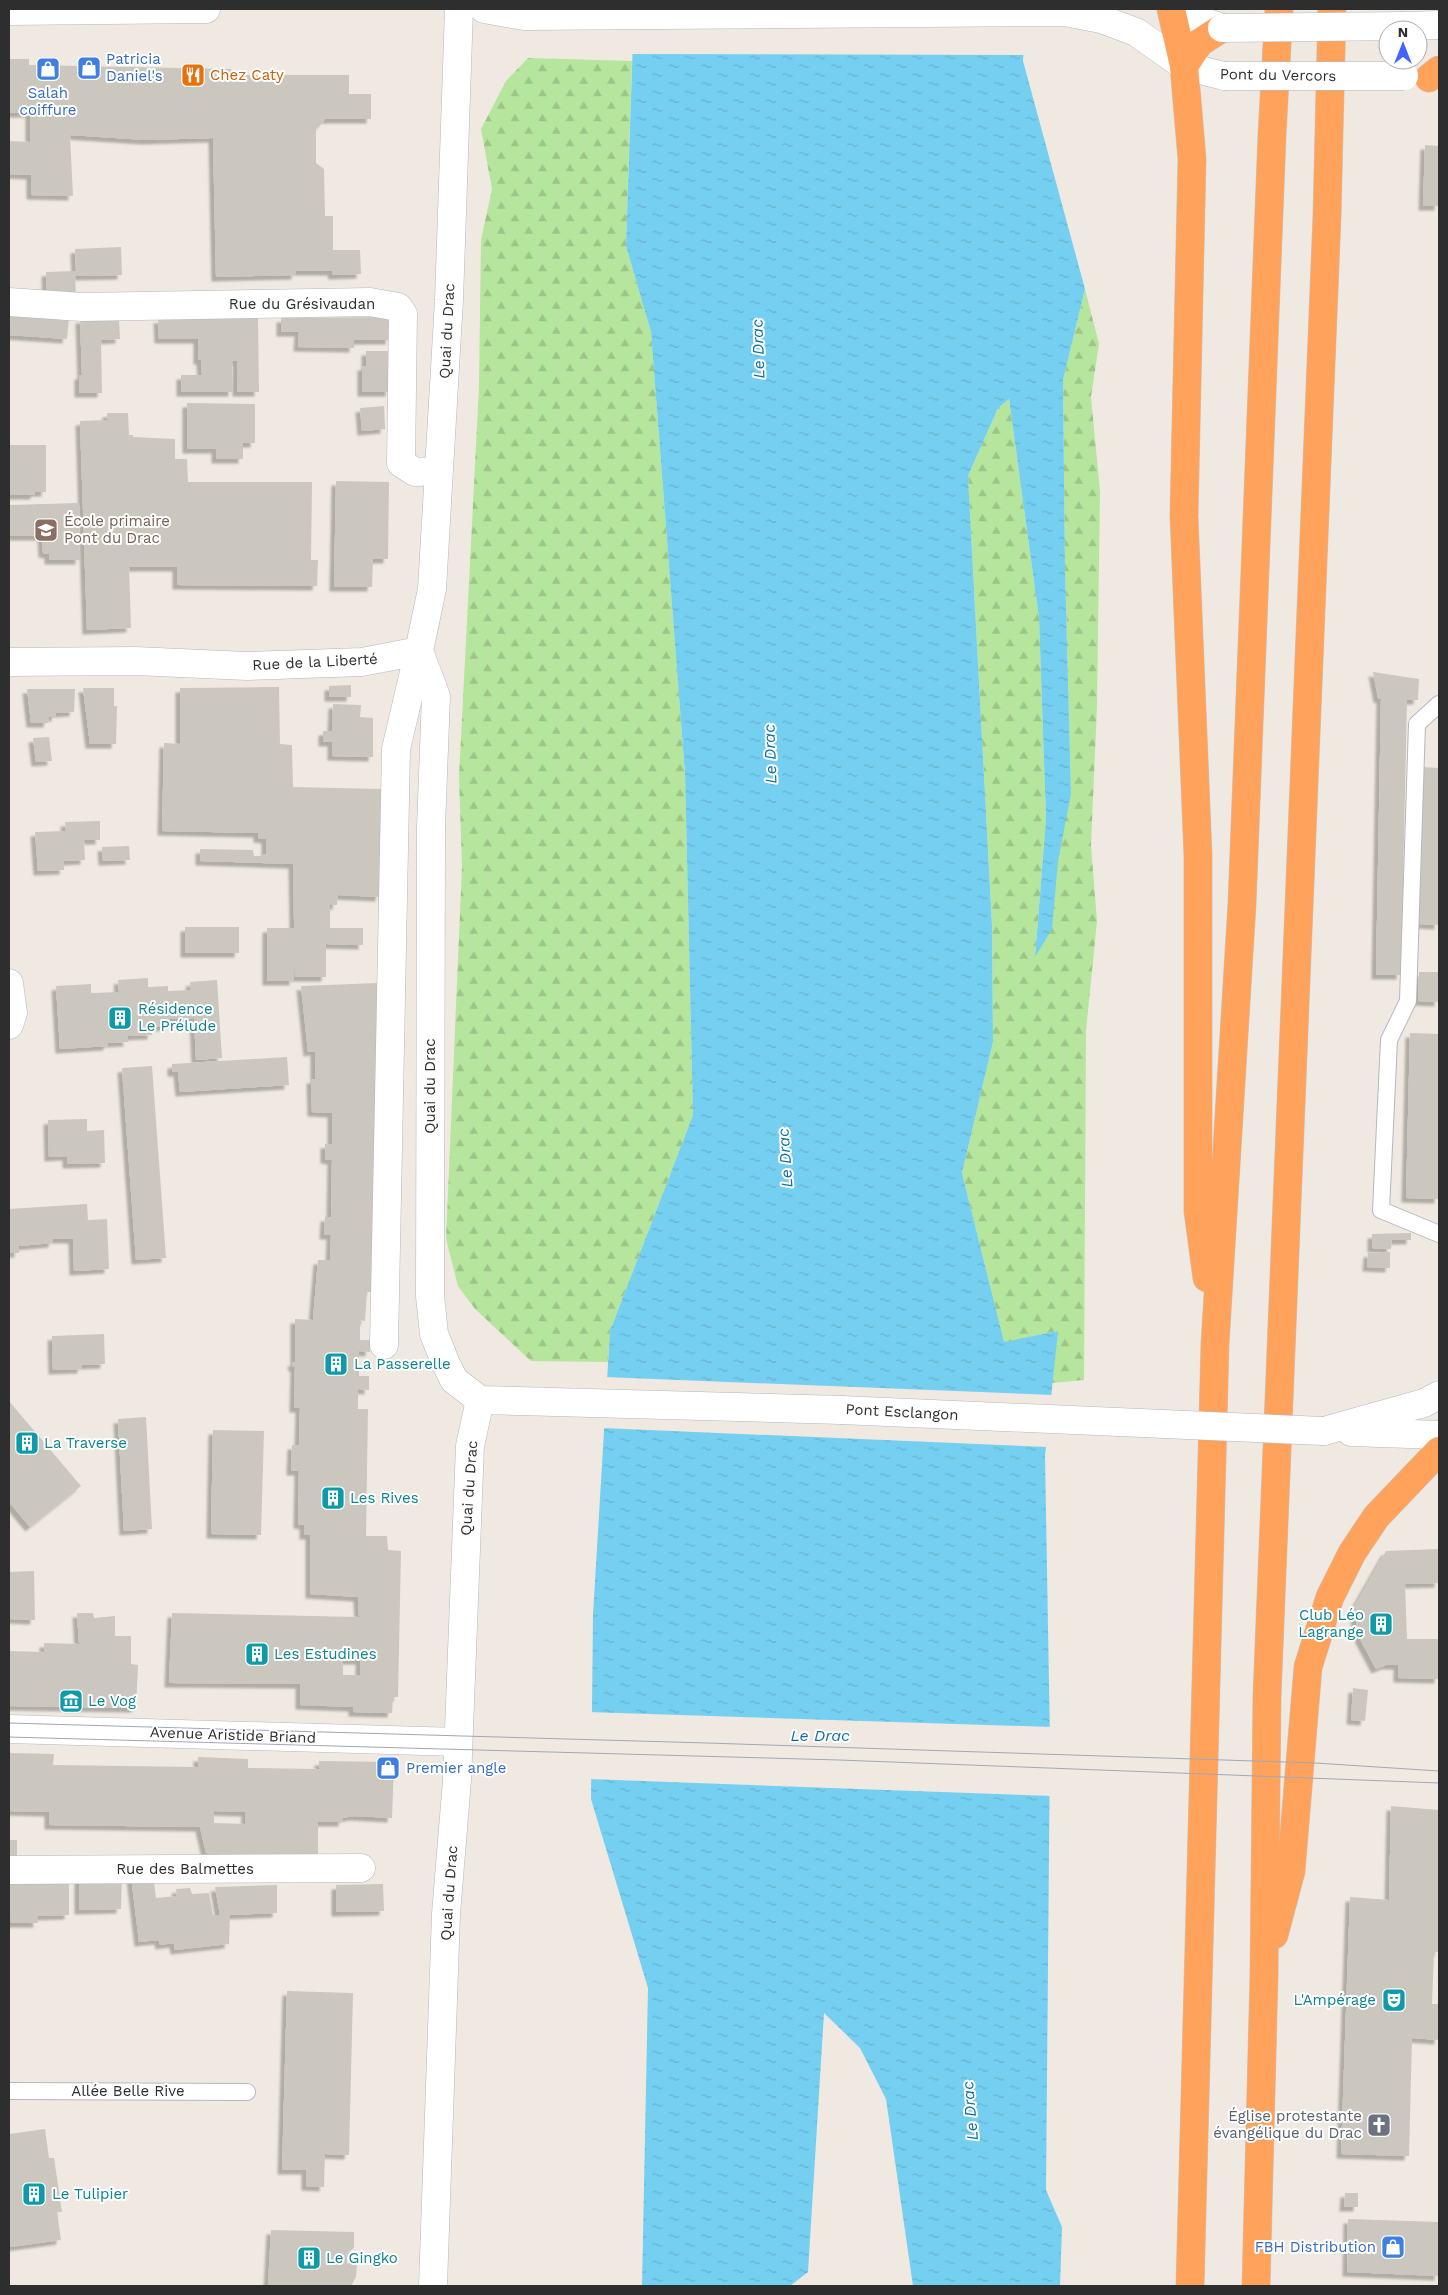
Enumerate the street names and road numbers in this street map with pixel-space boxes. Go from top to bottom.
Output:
street label: Pont du Vercors [1220,65,1337,85]
street label: Quai du Drac [436,283,458,379]
street label: Rue du Grésivaudan [229,295,375,313]
street label: Rue de la Liberté [252,650,378,674]
street label: Quai du Drac [421,1038,439,1134]
street label: Pont Esclangon [845,1400,959,1424]
street label: Quai du Drac [457,1440,481,1536]
street label: Avenue Aristide Briand [150,1723,316,1747]
street label: Quai du Drac [437,1845,461,1941]
street label: Rue des Balmettes [116,1860,254,1878]
street label: Allée Belle Rive [71,2082,185,2100]

